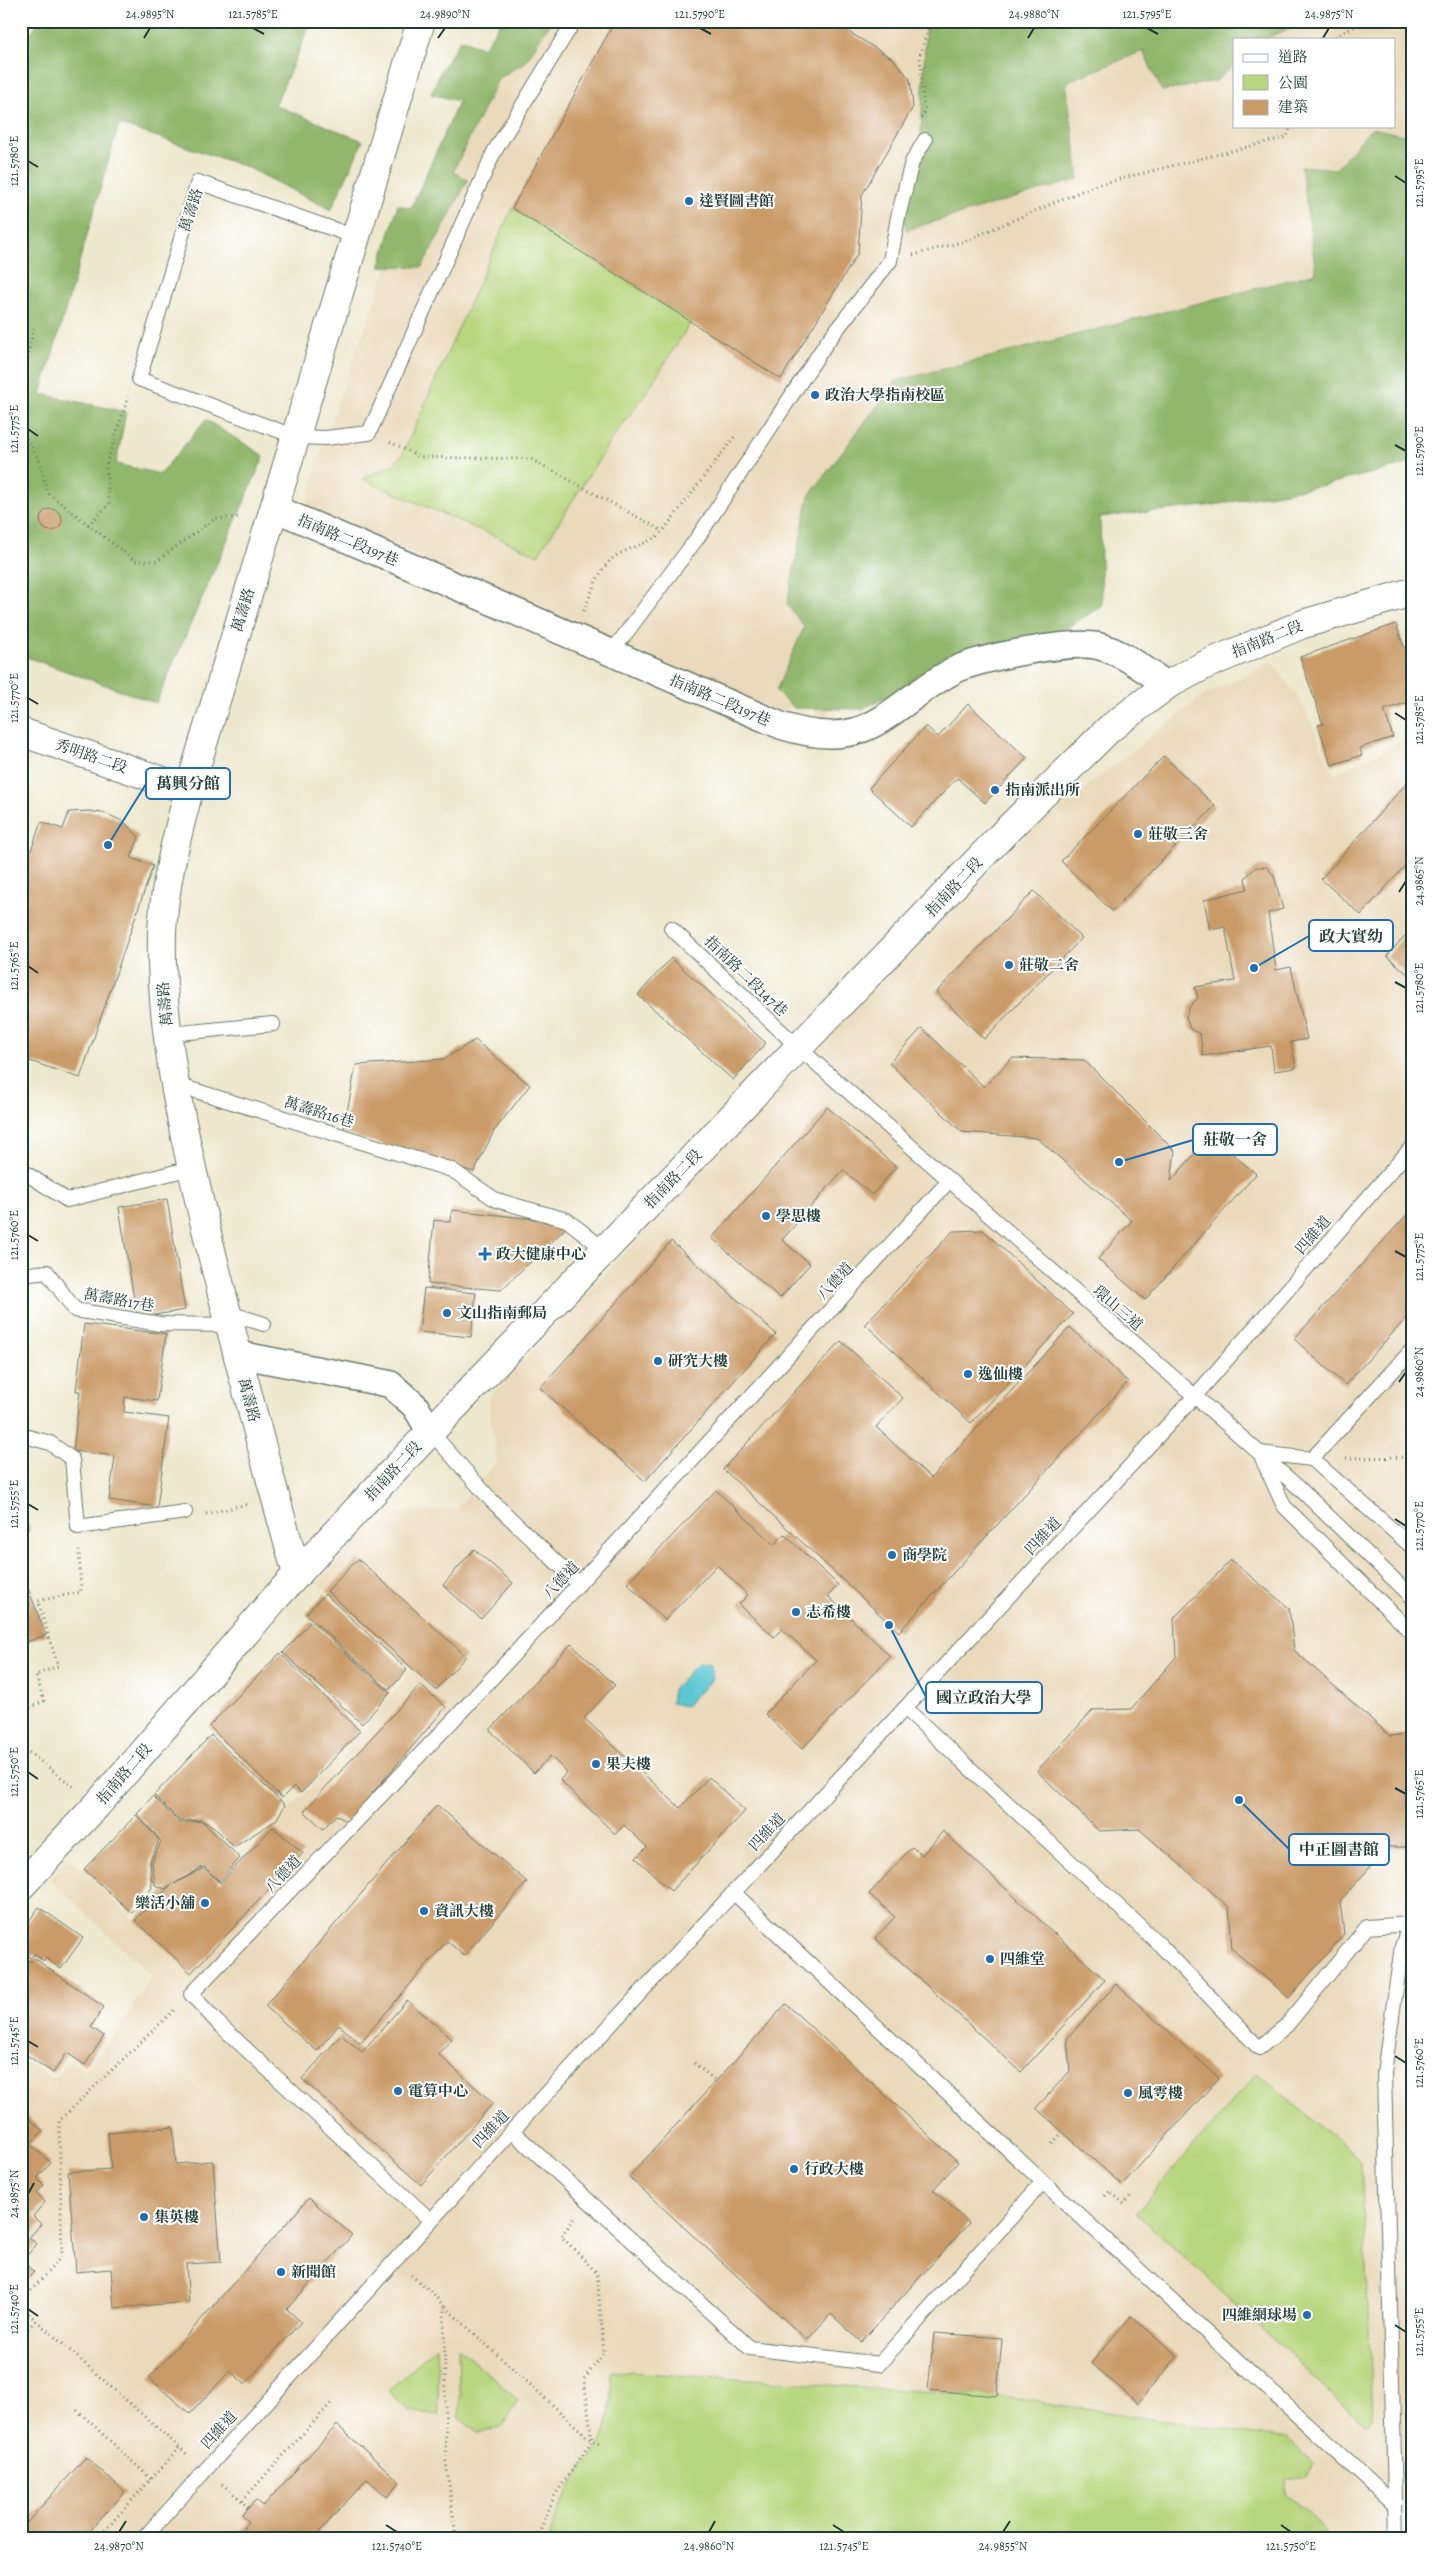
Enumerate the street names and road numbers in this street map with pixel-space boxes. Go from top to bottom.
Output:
street label: 萬壽路 [175,186,207,234]
street label: 指南路二段197巷 [294,510,402,570]
street label: 萬壽路 [227,586,259,634]
street label: 指南路二段 [1228,616,1306,662]
street label: 指南路二段197巷 [666,670,774,730]
street label: 秀明路二段 [52,734,130,778]
street label: 指南路二段 [921,853,987,921]
street label: 指南路二段147巷 [700,931,792,1021]
street label: 萬壽路 [153,981,177,1027]
street label: 萬壽路16巷 [282,1092,356,1132]
street label: 指南路二段 [640,1145,706,1213]
street label: 四維道 [1291,1211,1335,1259]
street label: 八德道 [812,1258,858,1304]
street label: 環山三道 [1089,1281,1147,1335]
street label: 萬壽路17巷 [82,1284,156,1316]
street label: 萬壽路 [234,1376,264,1424]
street label: 指南路二段 [360,1437,426,1505]
street label: 四維道 [1020,1513,1066,1559]
street label: 八德道 [538,1557,584,1603]
street label: 指南路二段 [92,1739,156,1809]
street label: 四維道 [744,1809,790,1855]
street label: 八德道 [260,1851,306,1897]
street label: 四維道 [468,2106,514,2152]
street label: 四維道 [197,2407,241,2453]

